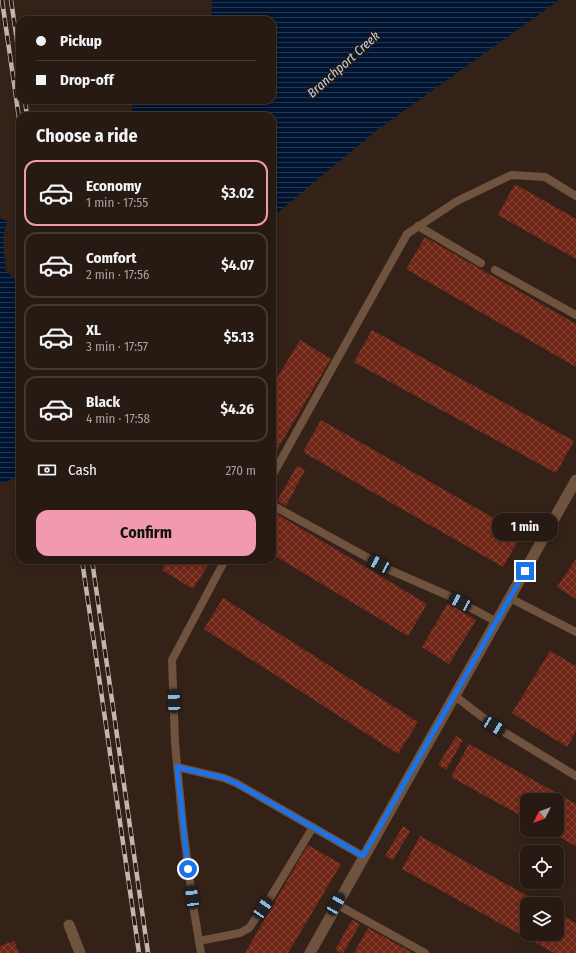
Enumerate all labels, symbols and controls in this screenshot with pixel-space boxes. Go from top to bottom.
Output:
water label: Branchport Creek [304,28,383,101]
text: Pickup [60,32,102,50]
text: Drop-off [60,71,114,89]
text: Choose a ride [36,125,138,147]
icon: car [38,175,74,211]
text: Economy [86,177,141,195]
text: $3.02 [221,184,254,202]
text: 1 min · 17:55 [86,195,148,210]
icon: car [38,247,74,283]
text: Comfort [86,249,137,267]
text: $4.07 [221,256,254,274]
text: 2 min · 17:56 [86,267,149,282]
icon: car [38,319,74,355]
text: XL [86,321,101,339]
text: $5.13 [224,328,254,346]
text: 3 min · 17:57 [86,339,148,354]
icon: car [38,391,74,427]
text: Black [86,393,120,411]
text: $4.26 [221,400,254,418]
text: 4 min · 17:58 [86,411,150,426]
icon: cash [36,459,58,481]
text: Cash [68,461,97,479]
text: 270 m [225,463,256,478]
button: Confirm [36,510,256,556]
callout: 1 min [492,513,558,541]
text: 1 min [511,519,539,534]
car [366,553,392,575]
route end [516,562,534,580]
car [447,591,473,613]
car [168,689,180,713]
car [481,715,507,737]
north arrow [520,793,564,837]
map controls [520,793,564,941]
button: locate [520,845,564,889]
route start [179,860,197,878]
car [185,884,199,910]
car [325,891,347,917]
car [251,895,275,921]
button: layers [520,897,564,941]

